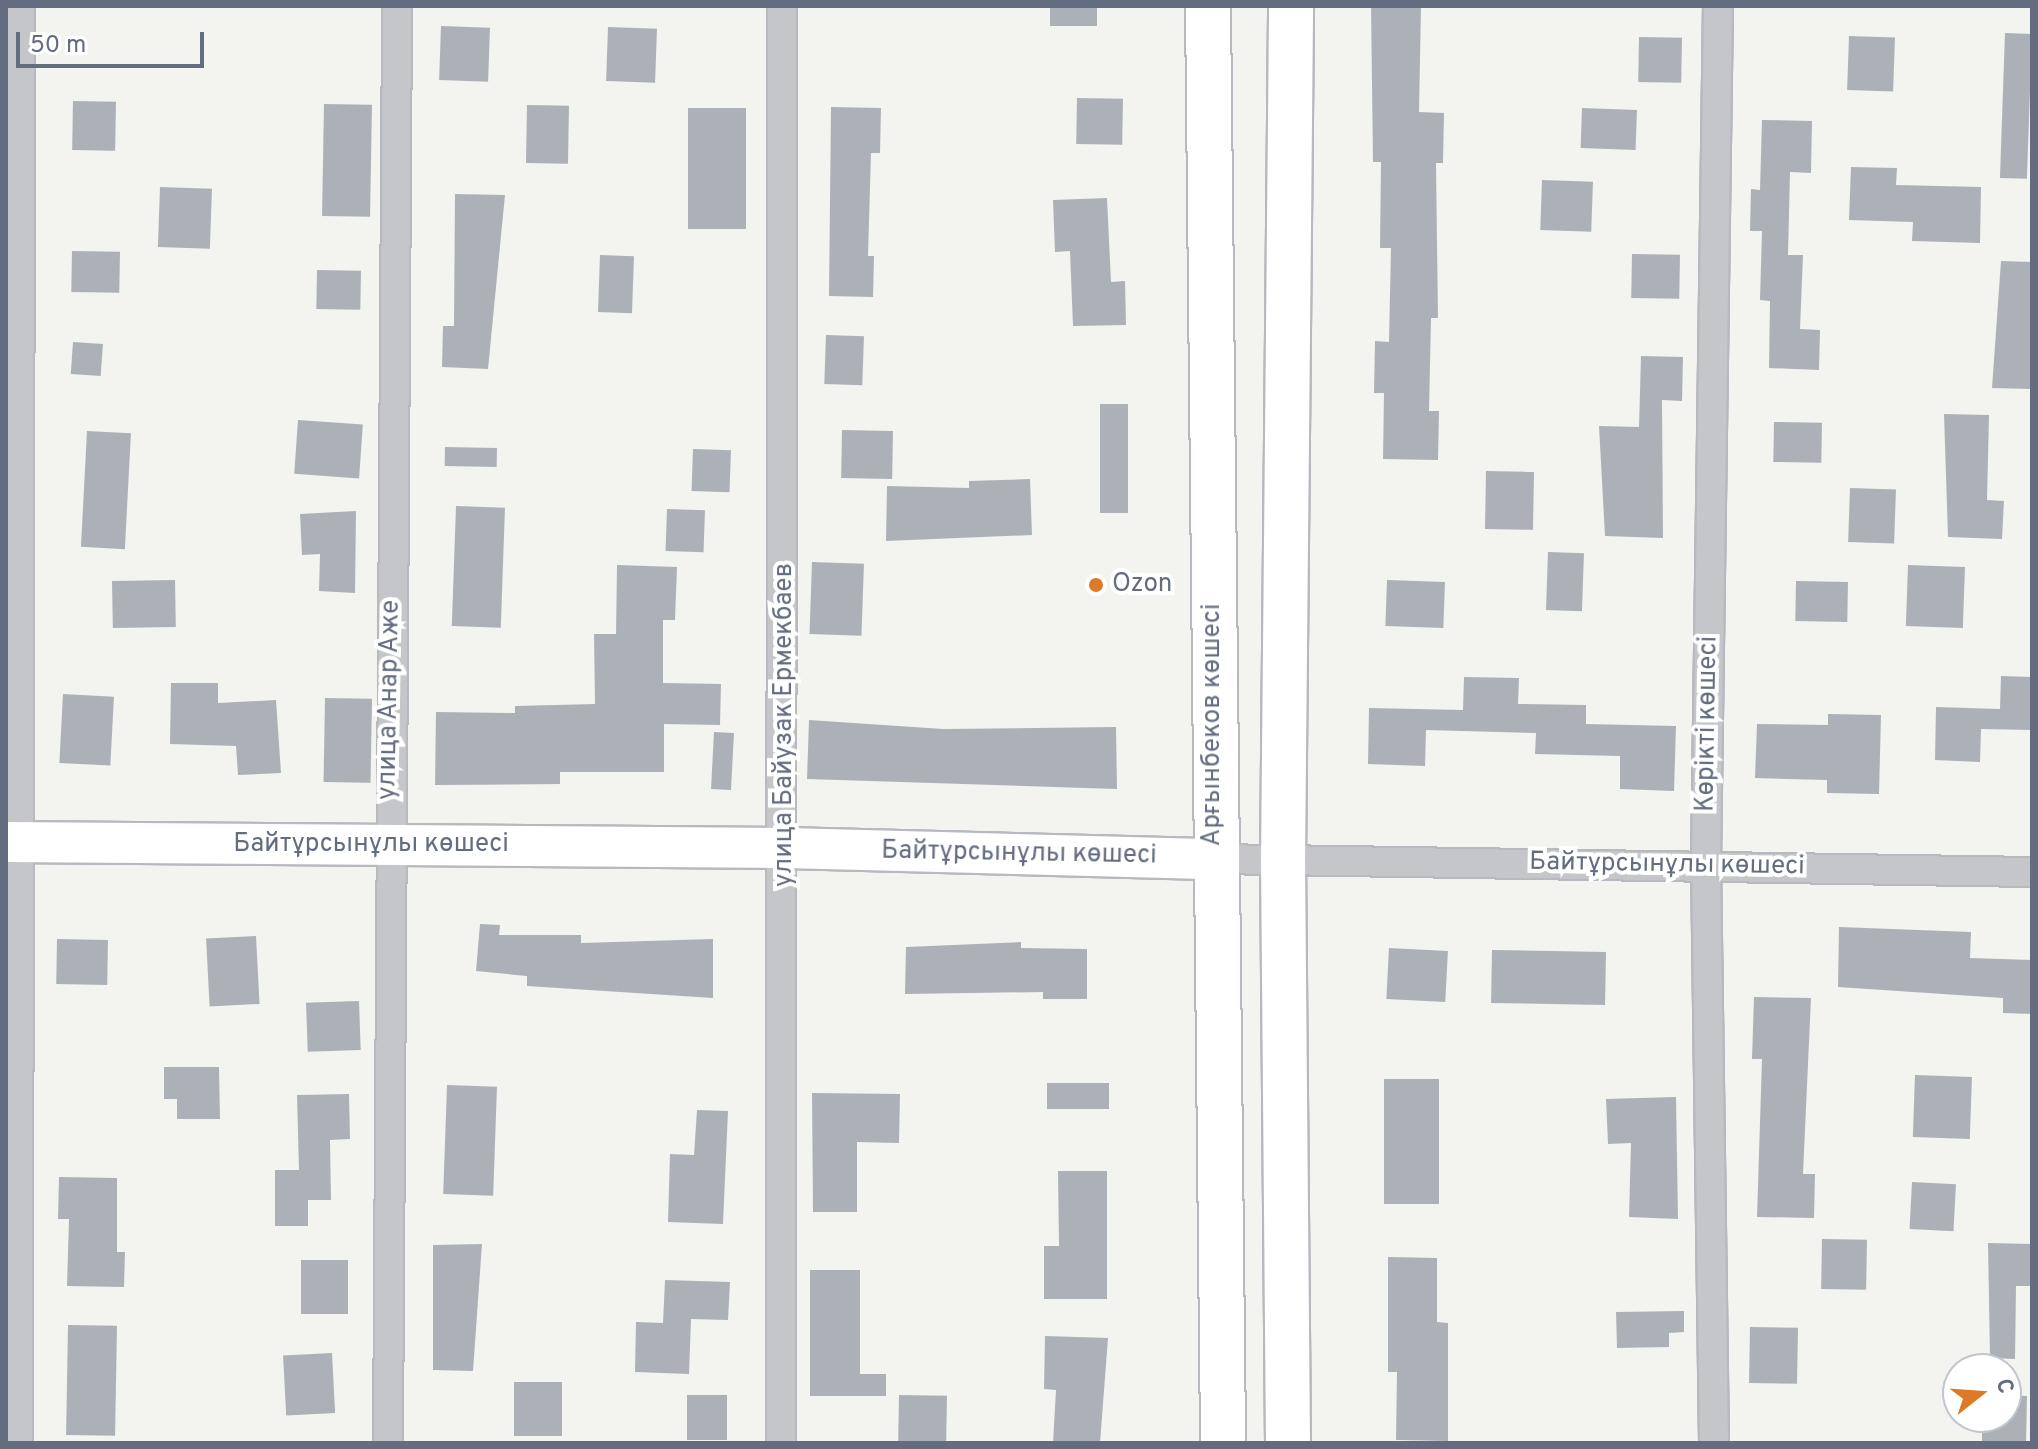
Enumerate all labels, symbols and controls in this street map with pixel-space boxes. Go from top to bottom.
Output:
scale bar [20,16,208,66]
text: 50 m [30,31,86,61]
street label: улица Байузак Ермекбаев [769,563,801,887]
place label: Ozon [1112,569,1172,601]
marker: Ozon [1087,576,1105,594]
street label: улица Анар Аже [373,599,407,801]
street label: Арғынбеков көшесі [1197,604,1229,846]
street label: Көрікті көшесі [1691,636,1725,812]
street label: Байтұрсынұлы көшесі [233,829,509,861]
street label: Байтұрсынұлы көшесі [881,836,1157,872]
street label: Байтұрсынұлы көшесі [1529,847,1805,883]
north arrow [1942,1353,2022,1433]
text: С [1989,1376,2018,1397]

